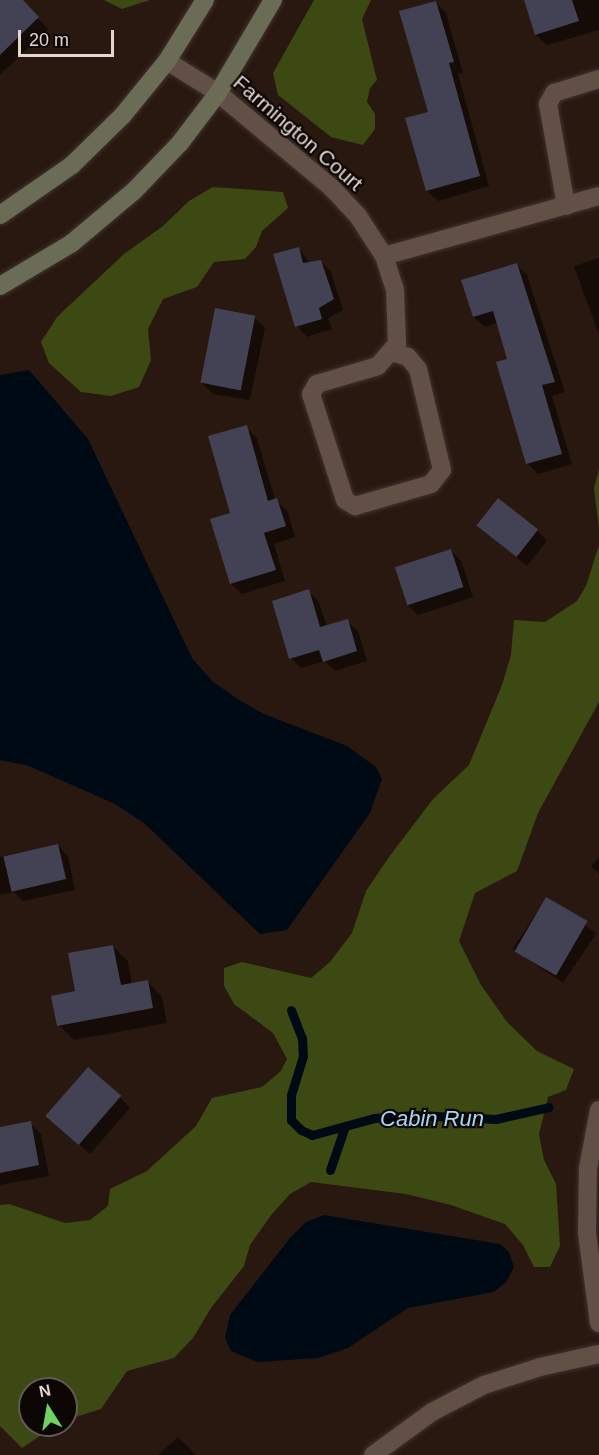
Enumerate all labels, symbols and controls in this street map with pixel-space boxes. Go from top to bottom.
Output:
scale bar [21,18,117,56]
text: 20 m [29,30,69,50]
street label: Farmington Court [228,70,368,196]
water label: Cabin Run [380,1106,484,1132]
north arrow [18,1377,78,1437]
text: N [38,1381,52,1400]

